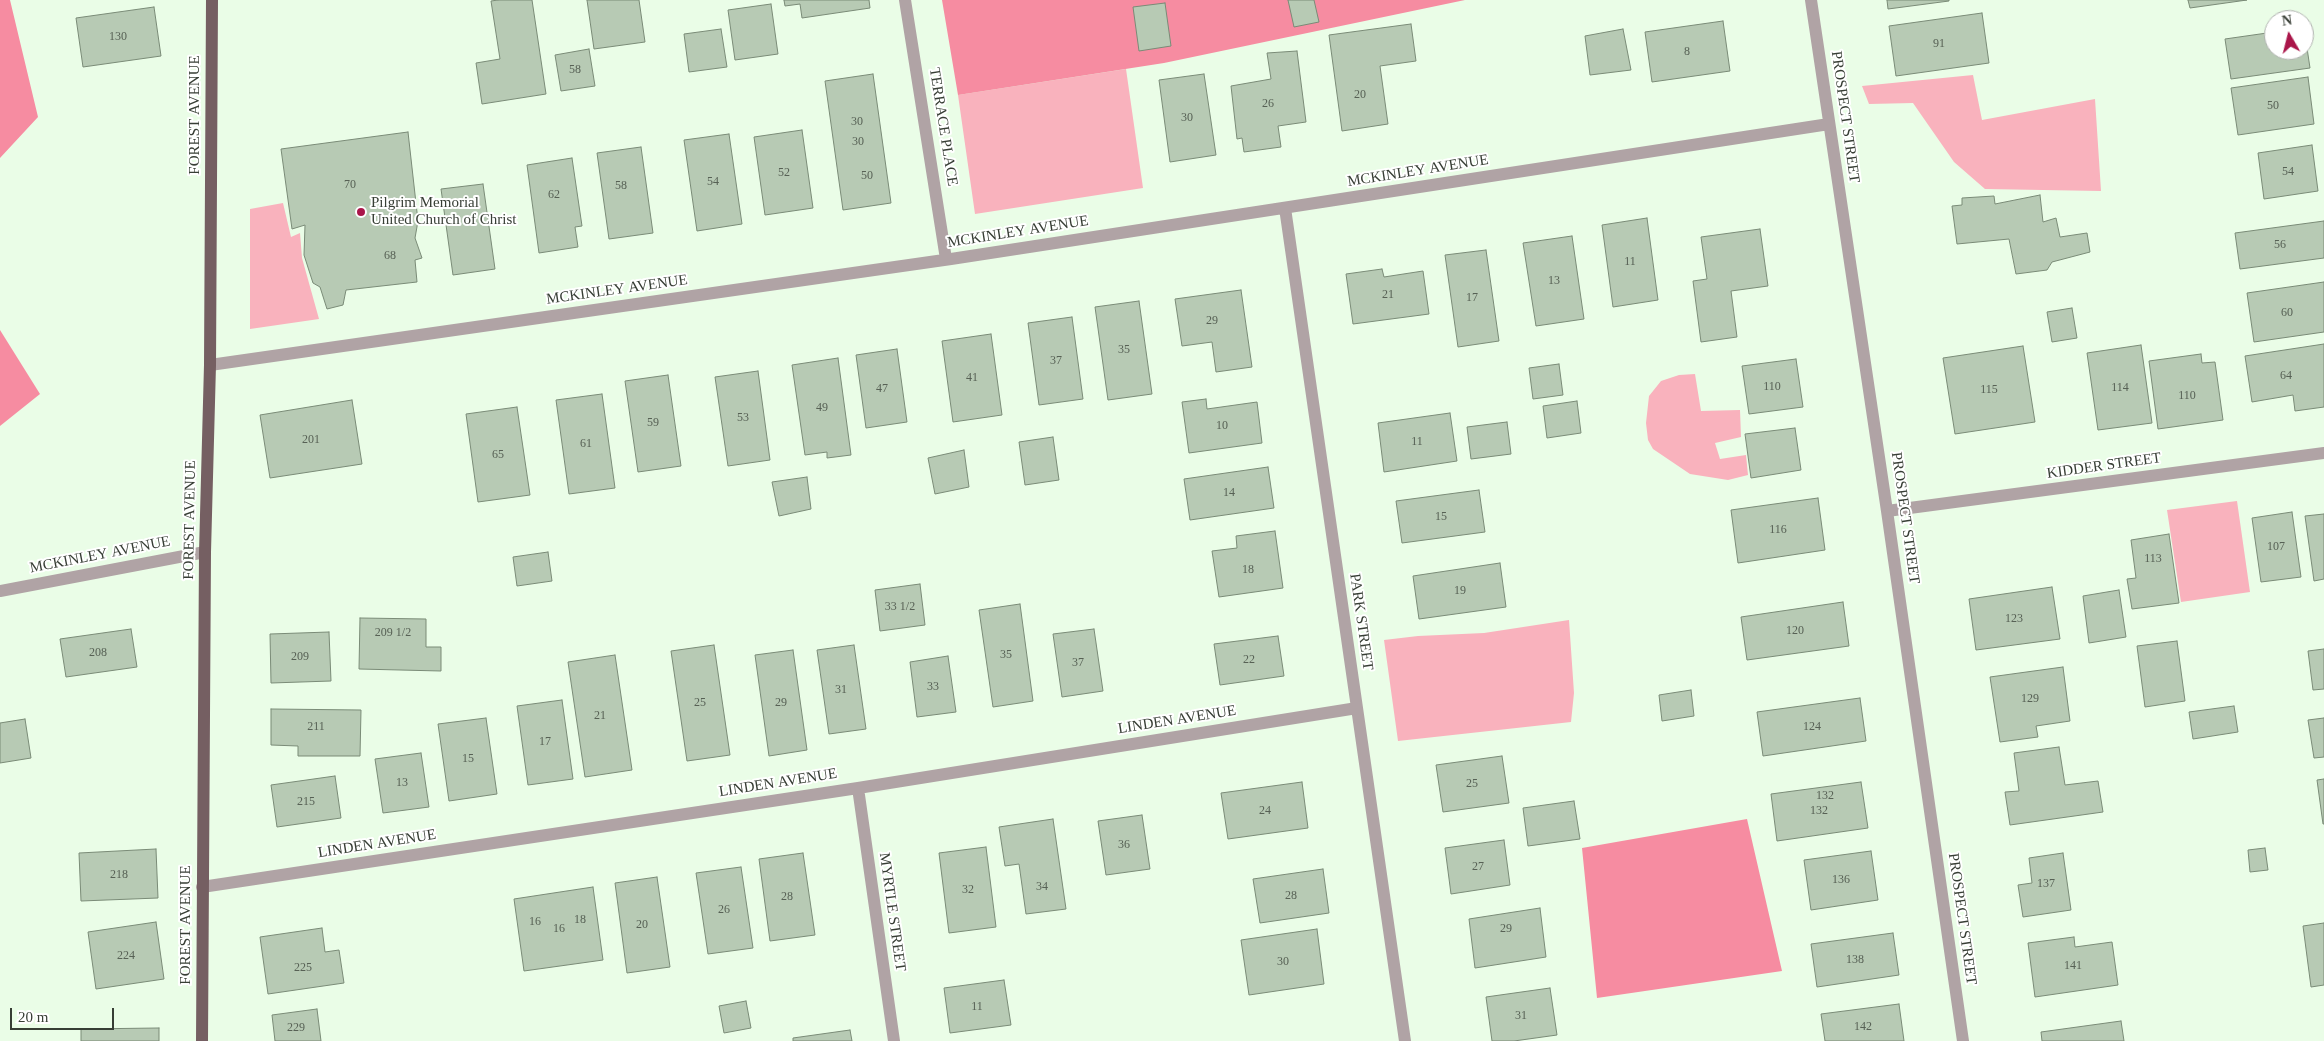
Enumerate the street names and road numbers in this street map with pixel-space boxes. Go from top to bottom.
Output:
street label: PROSPECT STREET [1827,50,1863,184]
street label: FOREST AVENUE [186,55,204,175]
street label: TERRACE PLACE [925,67,961,187]
street label: MCKINLEY AVENUE [1346,151,1490,191]
street label: MCKINLEY AVENUE [946,212,1090,252]
street label: MCKINLEY AVENUE [545,271,689,309]
street label: KIDDER STREET [2046,449,2162,483]
street label: PROSPECT STREET [1887,451,1923,585]
street label: FOREST AVENUE [180,460,200,580]
street label: MCKINLEY AVENUE [28,533,172,577]
street label: PARK STREET [1345,573,1377,671]
street label: LINDEN AVENUE [1117,702,1237,738]
street label: LINDEN AVENUE [718,765,838,801]
street label: LINDEN AVENUE [317,826,437,862]
street label: MYRTLE STREET [875,852,909,972]
street label: PROSPECT STREET [1944,852,1980,986]
street label: FOREST AVENUE [177,865,195,985]

